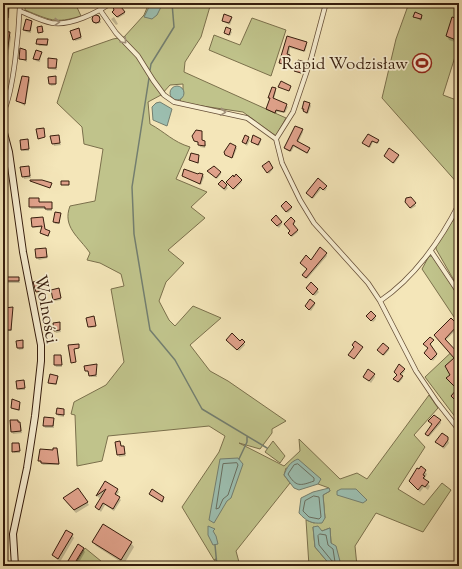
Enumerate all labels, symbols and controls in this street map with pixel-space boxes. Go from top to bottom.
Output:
one-way arrow [54,18,60,27]
one-way arrow [119,36,127,44]
sports icon: Rapid Wodzisław [411,52,433,74]
place label: Rapid Wodzisław [282,53,408,77]
one-way arrow [220,107,226,116]
street label: Wolności [27,273,63,346]

